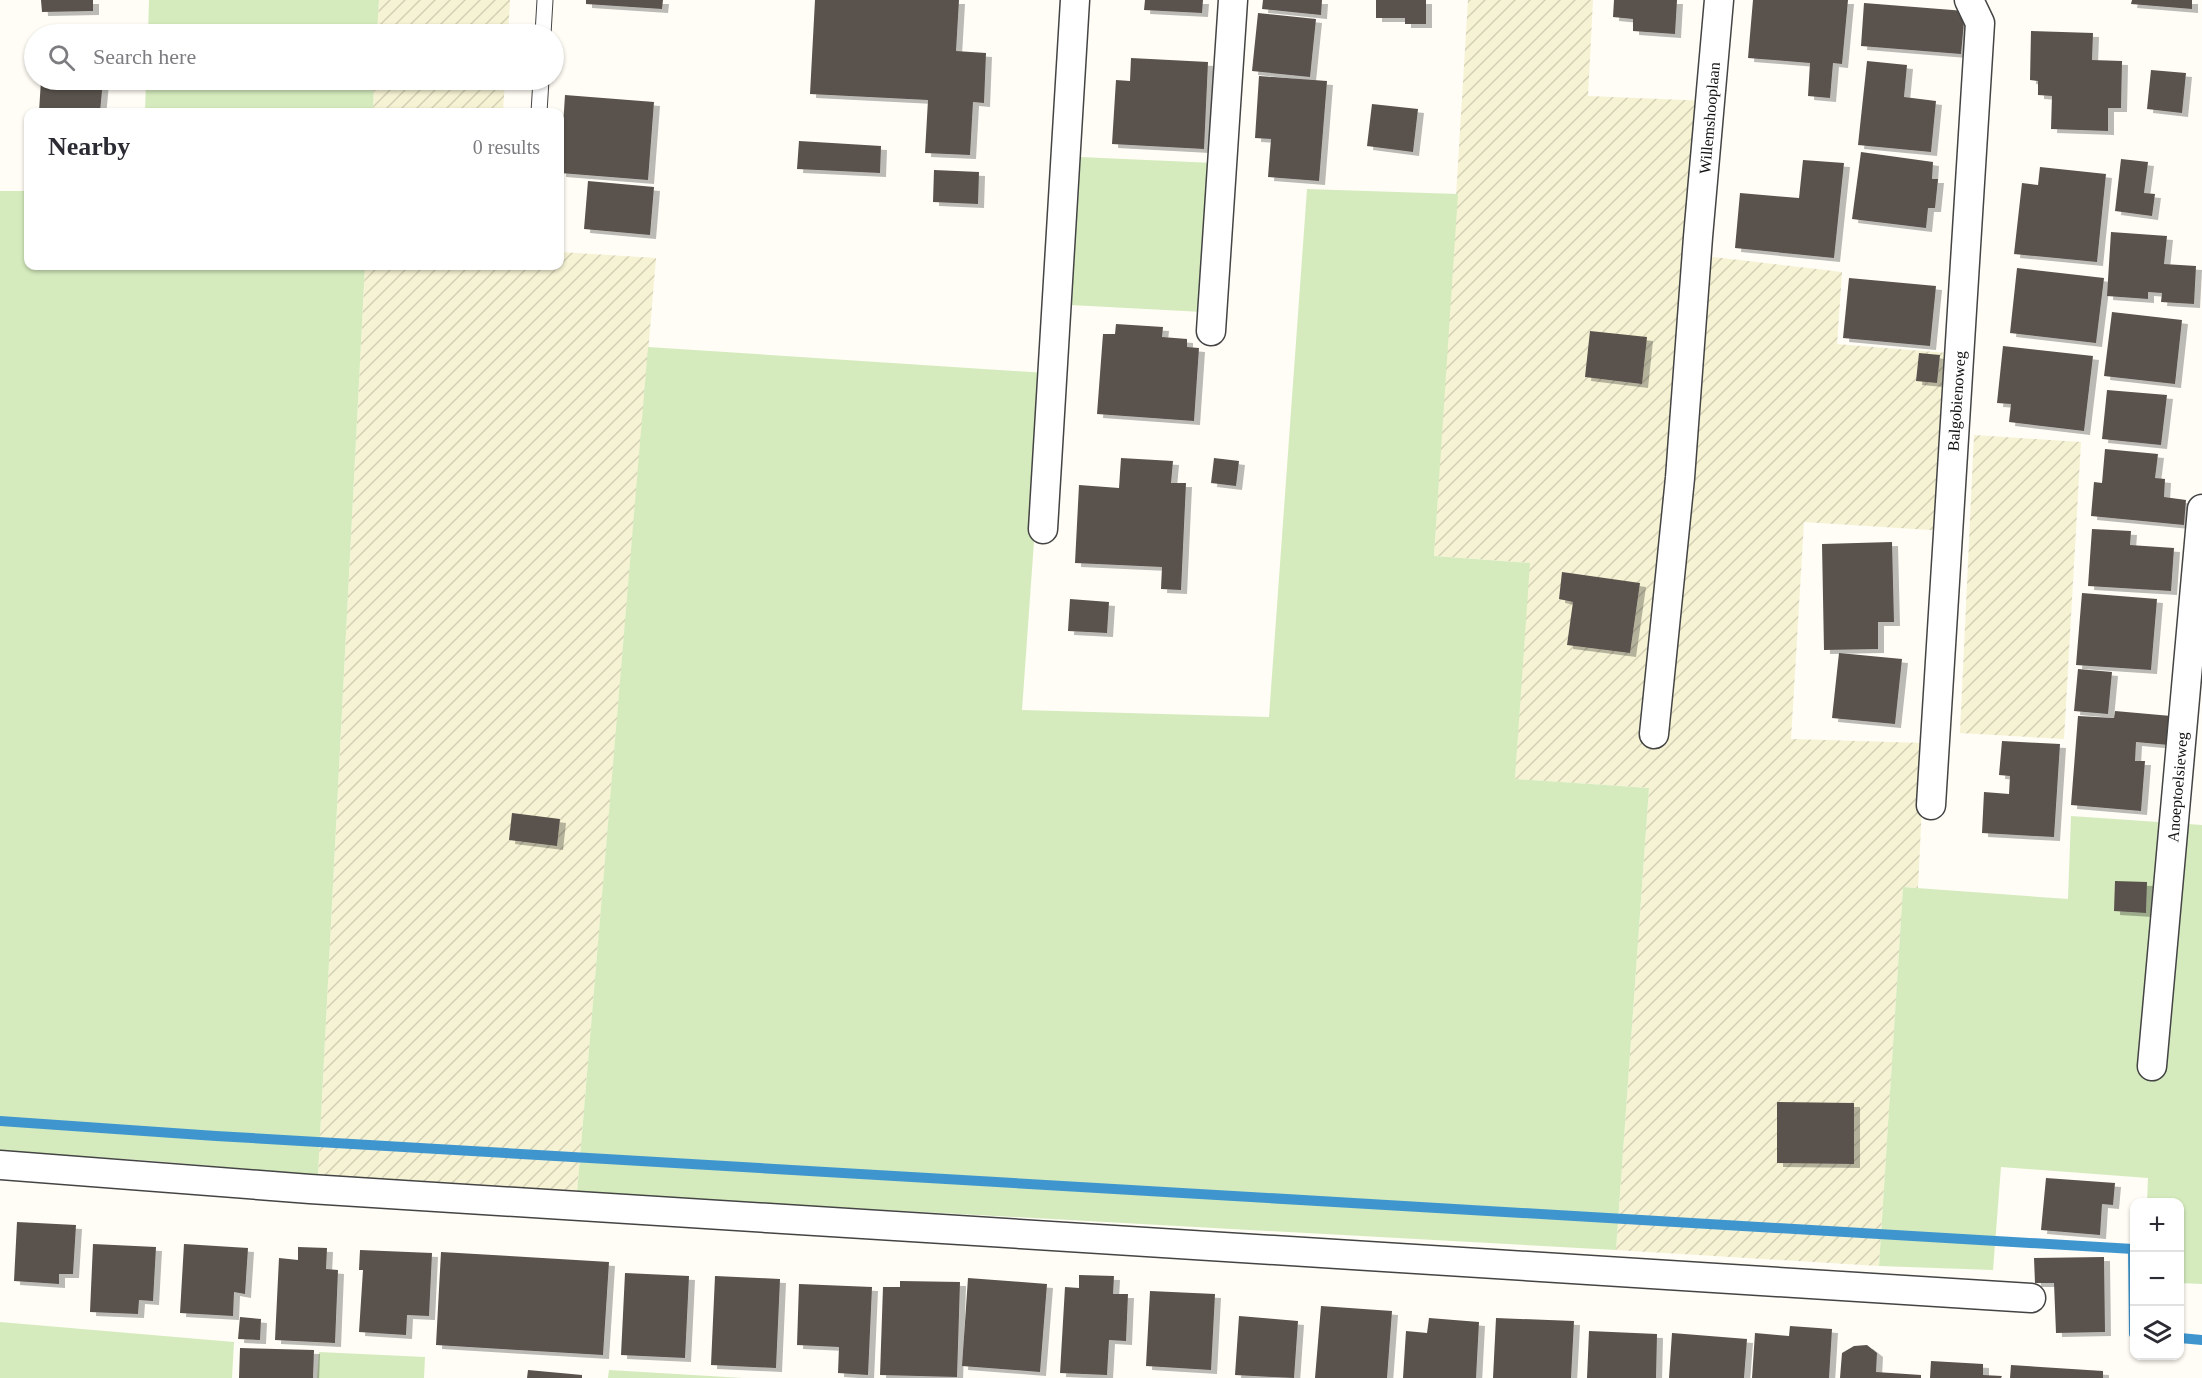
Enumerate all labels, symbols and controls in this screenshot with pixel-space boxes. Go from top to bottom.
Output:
search box [24,24,564,90]
icon: search [45,41,78,74]
text: Search here [93,44,196,69]
street label: Willemshooplaan [1696,61,1724,175]
text: Nearby [48,132,130,161]
text: 0 results [473,136,540,158]
street label: Balgobienoweg [1945,350,1969,452]
street label: Anoeptoelsieweg [2164,731,2192,843]
map controls [2130,1198,2184,1360]
button: + [2130,1198,2184,1252]
button: − [2130,1252,2184,1306]
button: layers [2130,1306,2184,1360]

